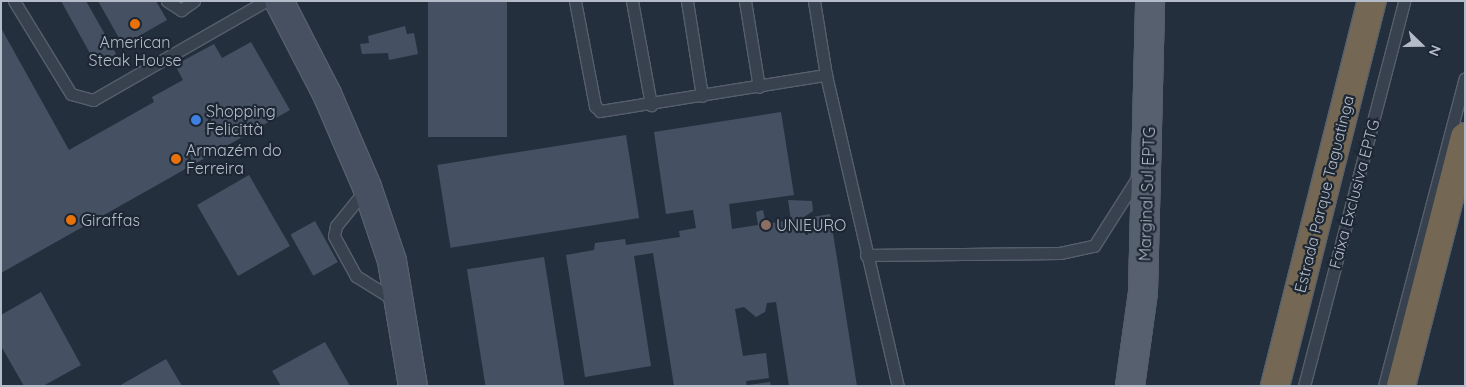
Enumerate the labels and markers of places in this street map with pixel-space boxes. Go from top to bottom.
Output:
marker: American Steak House [129,18,141,30]
place label: American Steak House [89,32,181,70]
place label: Shopping Felicittà [206,101,276,139]
marker: Shopping Felicittà [190,114,202,126]
place label: Armazém do Ferreira [186,140,282,178]
marker: Armazém do Ferreira [170,153,182,165]
place label: Giraffas [81,210,140,230]
marker: Giraffas [65,214,77,226]
place label: UNIEURO [776,215,846,235]
marker: UNIEURO [760,219,772,231]

